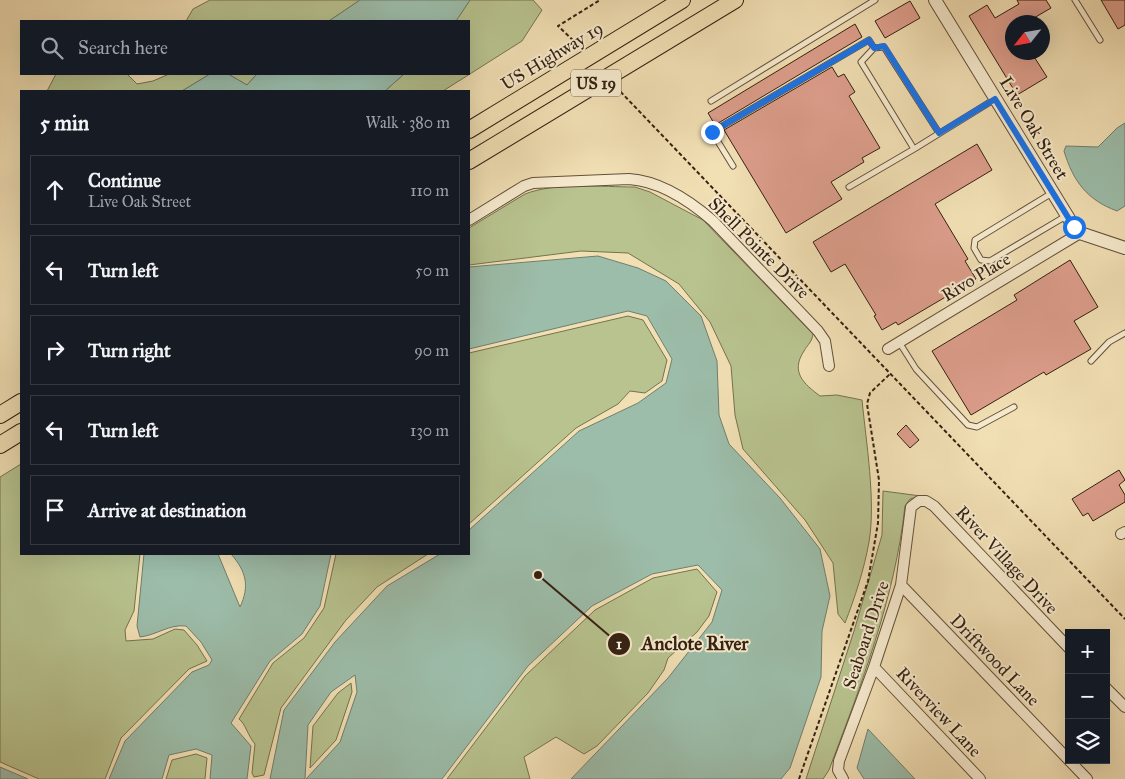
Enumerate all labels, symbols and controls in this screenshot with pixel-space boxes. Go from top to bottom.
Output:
north arrow [1005,15,1050,60]
street label: US Highway 19 [497,17,608,96]
search box [20,20,470,75]
icon: search [38,34,66,62]
text: Search here [78,36,168,59]
road number: US 19 [571,70,621,96]
street label: Live Oak Street [995,73,1074,184]
text: 5 min [40,110,89,136]
text: Walk · 380 m [366,113,450,132]
route end [701,121,724,144]
text: Continue [88,169,161,192]
icon: ahead [41,176,69,204]
text: 110 m [410,181,449,200]
text: Live Oak Street [88,192,191,211]
street label: Shell Pointe Drive [704,193,814,303]
route start [1063,216,1086,239]
street label: Rivo Place [937,248,1015,306]
icon: left [41,256,69,284]
text: Turn left [88,259,158,282]
text: 50 m [415,261,449,280]
icon: right [41,336,69,364]
text: Turn right [88,339,171,362]
text: 90 m [414,341,449,360]
icon: left [41,416,69,444]
text: Turn left [88,419,158,442]
text: 130 m [410,421,449,440]
icon: arrive [41,496,69,524]
text: Arrive at destination [88,499,246,522]
street label: River Village Drive [950,501,1063,619]
street label: Seaboard Drive [838,578,894,692]
street label: Driftwood Lane [946,609,1044,711]
callout: Anclote River [606,627,758,661]
map controls [1065,629,1110,764]
button: + [1065,629,1110,674]
text: Anclote River [640,632,749,655]
text: 1 [616,635,622,653]
street label: Riverview Lane [892,662,986,762]
button: − [1065,674,1110,719]
button: layers [1065,719,1110,764]

